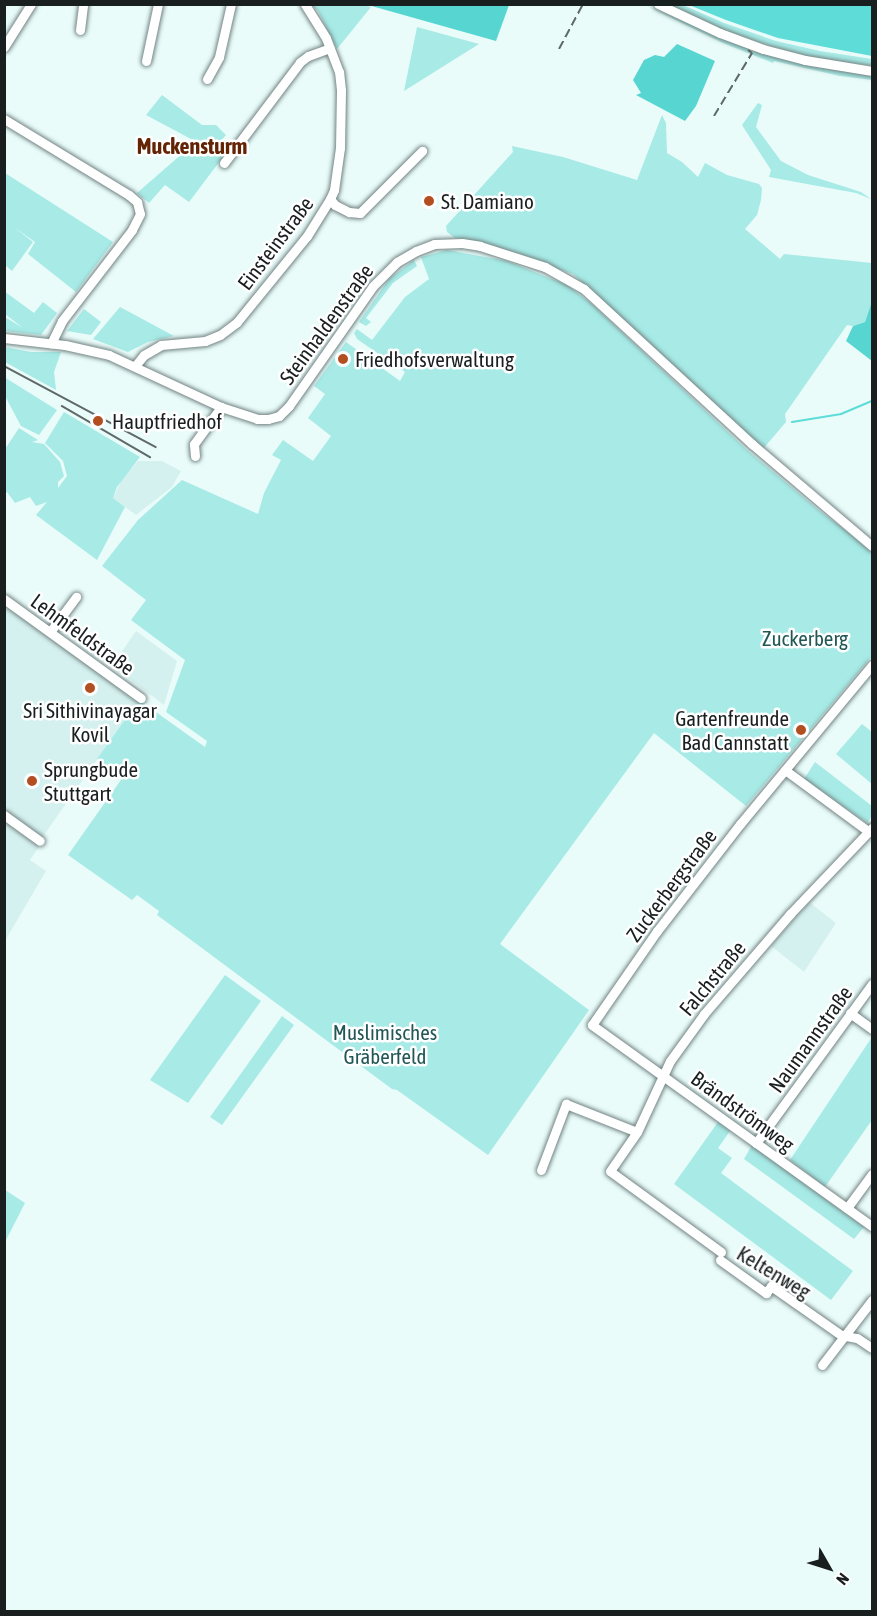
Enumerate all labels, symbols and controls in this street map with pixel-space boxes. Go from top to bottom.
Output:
district label: Muckensturm [137,134,247,160]
place label: St. Damiano [441,188,534,214]
street label: Einsteinstraße [232,191,318,295]
marker: St. Damiano [422,194,436,208]
street label: Steinhaldenstraße [274,259,378,389]
place label: Friedhofsverwaltung [355,346,514,372]
marker: Friedhofsverwaltung [336,352,350,366]
place label: Hauptfriedhof [112,408,222,434]
marker: Hauptfriedhof [89,412,107,430]
street label: Lehmfeldstraße [26,588,140,680]
park label: Zuckerberg [762,625,848,651]
marker: Sri Sithivinayagar Kovil [83,681,97,695]
place label: Sri Sithivinayagar Kovil [23,697,157,747]
place label: Gartenfreunde Bad Cannstatt [675,705,789,755]
marker: Gartenfreunde Bad Cannstatt [794,723,808,737]
place label: Sprungbude Stuttgart [44,756,138,806]
marker: Sprungbude Stuttgart [25,774,39,788]
street label: Zuckerbergstraße [620,824,722,946]
street label: Falchstraße [674,936,750,1020]
street label: Naumannstraße [763,981,857,1097]
park label: Muslimisches Gräberfeld [333,1019,437,1069]
street label: Brändströmweg [687,1065,799,1157]
street label: Keltenweg [733,1240,815,1304]
north arrow [799,1538,859,1598]
text: N [833,1570,853,1589]

